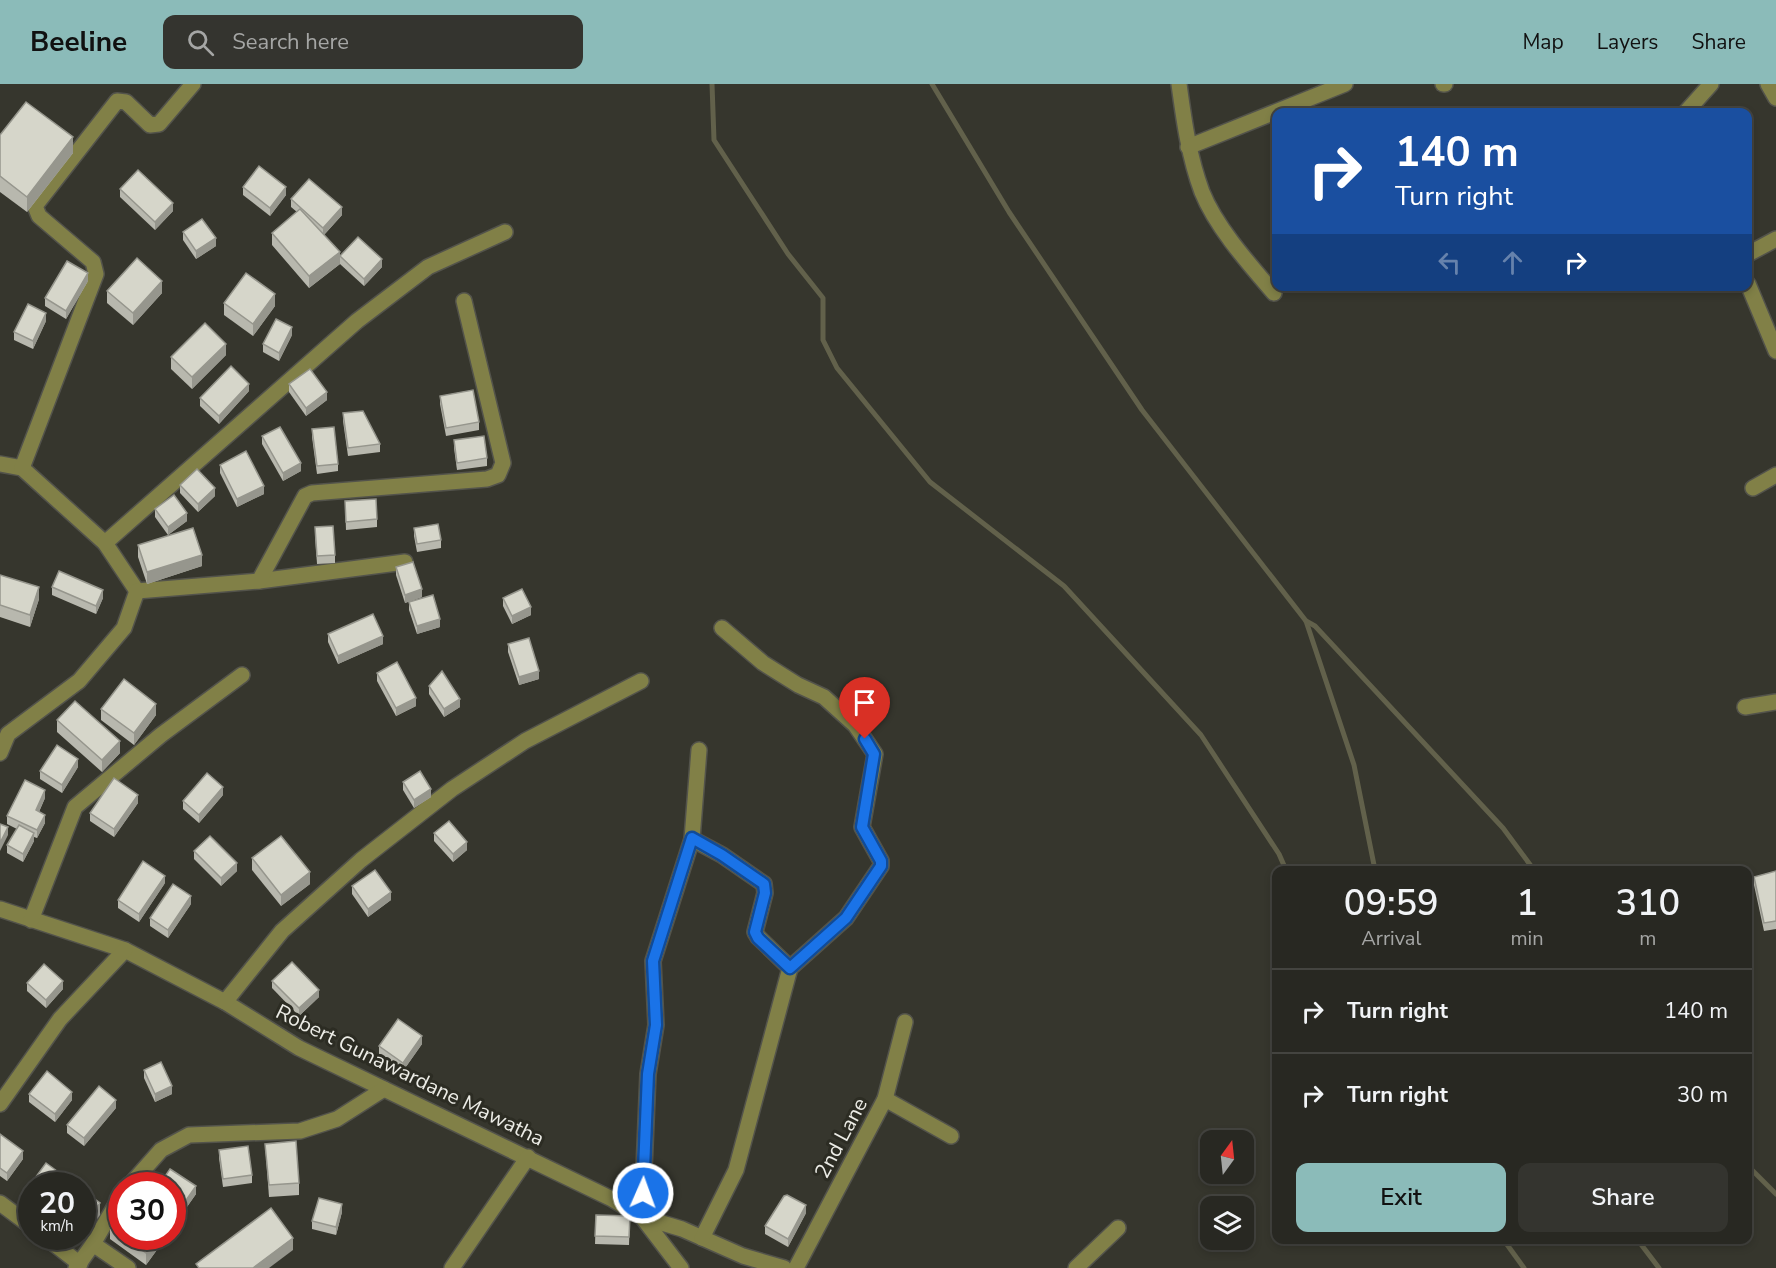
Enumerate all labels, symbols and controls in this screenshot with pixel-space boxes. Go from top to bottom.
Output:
search box [163,15,583,69]
text: Beeline [30,23,127,61]
icon: search [184,26,217,59]
text: Search here [232,27,349,57]
text: Map [1522,28,1564,56]
text: Layers [1597,28,1658,56]
text: Share [1691,28,1746,56]
text: 140 m [1395,124,1519,181]
icon: right [1296,132,1374,210]
text: Turn right [1395,178,1513,215]
icon: left [1433,246,1466,279]
icon: ahead [1496,246,1529,279]
icon: right [1559,246,1592,279]
pin [839,677,890,739]
icon: arrive [848,686,881,719]
text: 09:59 [1344,879,1439,928]
text: 1 [1516,879,1538,928]
text: 310 [1615,879,1680,928]
text: Arrival [1361,925,1421,952]
text: min [1511,925,1544,952]
text: m [1639,925,1656,952]
icon: right [1296,995,1329,1028]
text: Turn right [1347,996,1448,1026]
text: 140 m [1664,996,1728,1026]
street label: Robert Gunawardane Mawatha [271,998,549,1152]
icon: right [1296,1079,1329,1112]
text: Turn right [1347,1080,1448,1110]
text: 30 m [1677,1080,1728,1110]
street label: 2nd Lane [808,1093,874,1183]
north arrow [1200,1130,1254,1184]
map controls [1200,1130,1254,1250]
position arrow [611,1161,675,1225]
button: Exit [1296,1163,1506,1232]
button: Share [1518,1163,1728,1232]
speed limit sign: 30 [108,1172,186,1250]
text: 20 [39,1183,75,1224]
button: layers [1200,1196,1254,1250]
text: km/h [40,1216,74,1236]

